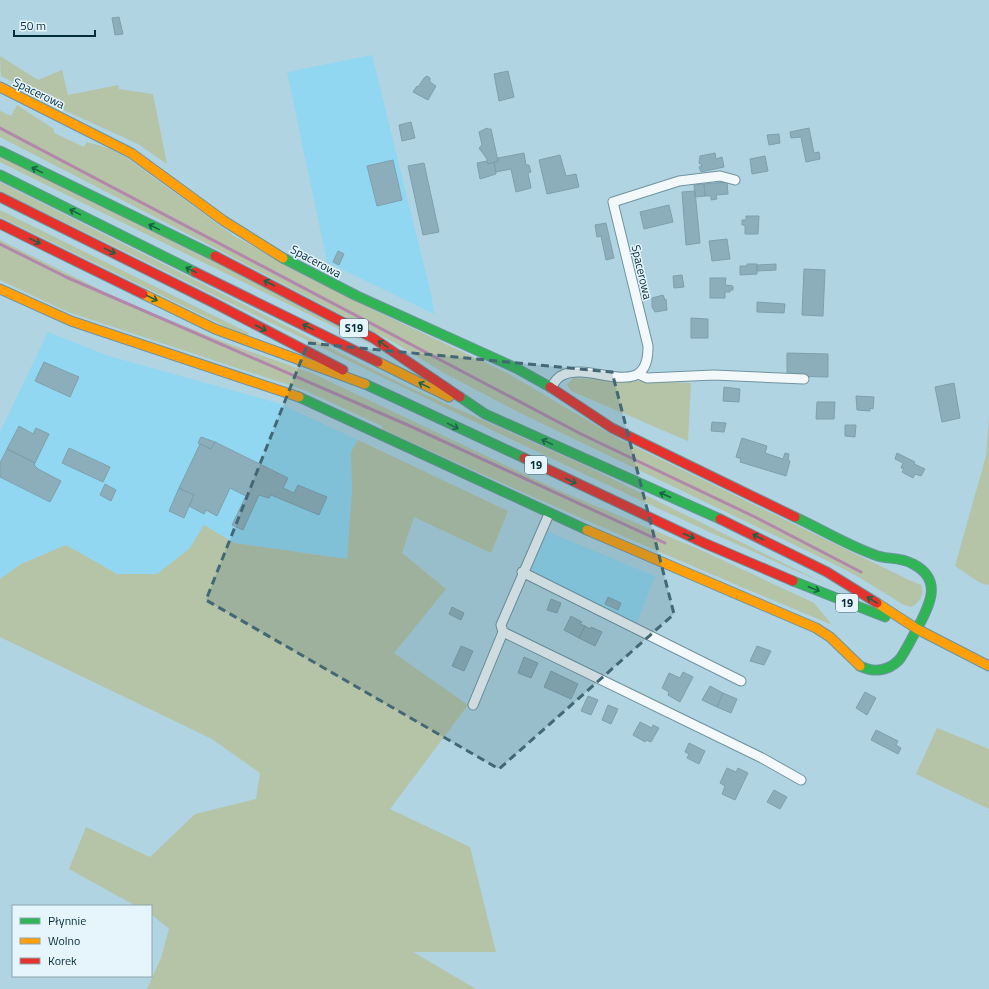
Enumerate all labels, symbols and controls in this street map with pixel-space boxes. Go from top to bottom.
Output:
scale bar [14,12,95,38]
text: 50 m [20,16,46,35]
street label: Spacerowa [10,72,68,114]
one-way arrow [31,165,43,173]
one-way arrow [69,208,81,215]
one-way arrow [148,223,160,230]
one-way arrow [29,238,41,245]
street label: Spacerowa [287,240,345,282]
street label: Spacerowa [627,243,657,301]
one-way arrow [104,248,116,255]
one-way arrow [186,265,198,273]
one-way arrow [263,279,275,286]
one-way arrow [145,295,157,302]
road number: S19 [340,319,368,337]
one-way arrow [302,323,314,330]
one-way arrow [254,325,266,332]
one-way arrow [377,340,389,348]
one-way arrow [419,381,431,388]
one-way arrow [447,423,459,430]
one-way arrow [541,438,553,446]
road number: 19 [525,456,547,474]
one-way arrow [565,478,577,485]
one-way arrow [660,491,672,499]
one-way arrow [683,533,695,540]
one-way arrow [753,533,765,540]
one-way arrow [807,586,819,594]
road number: 19 [836,594,858,612]
one-way arrow [866,596,878,604]
legend [12,905,152,977]
text: Płynnie [48,911,86,930]
text: Wolno [48,931,80,950]
text: Korek [48,951,77,970]

